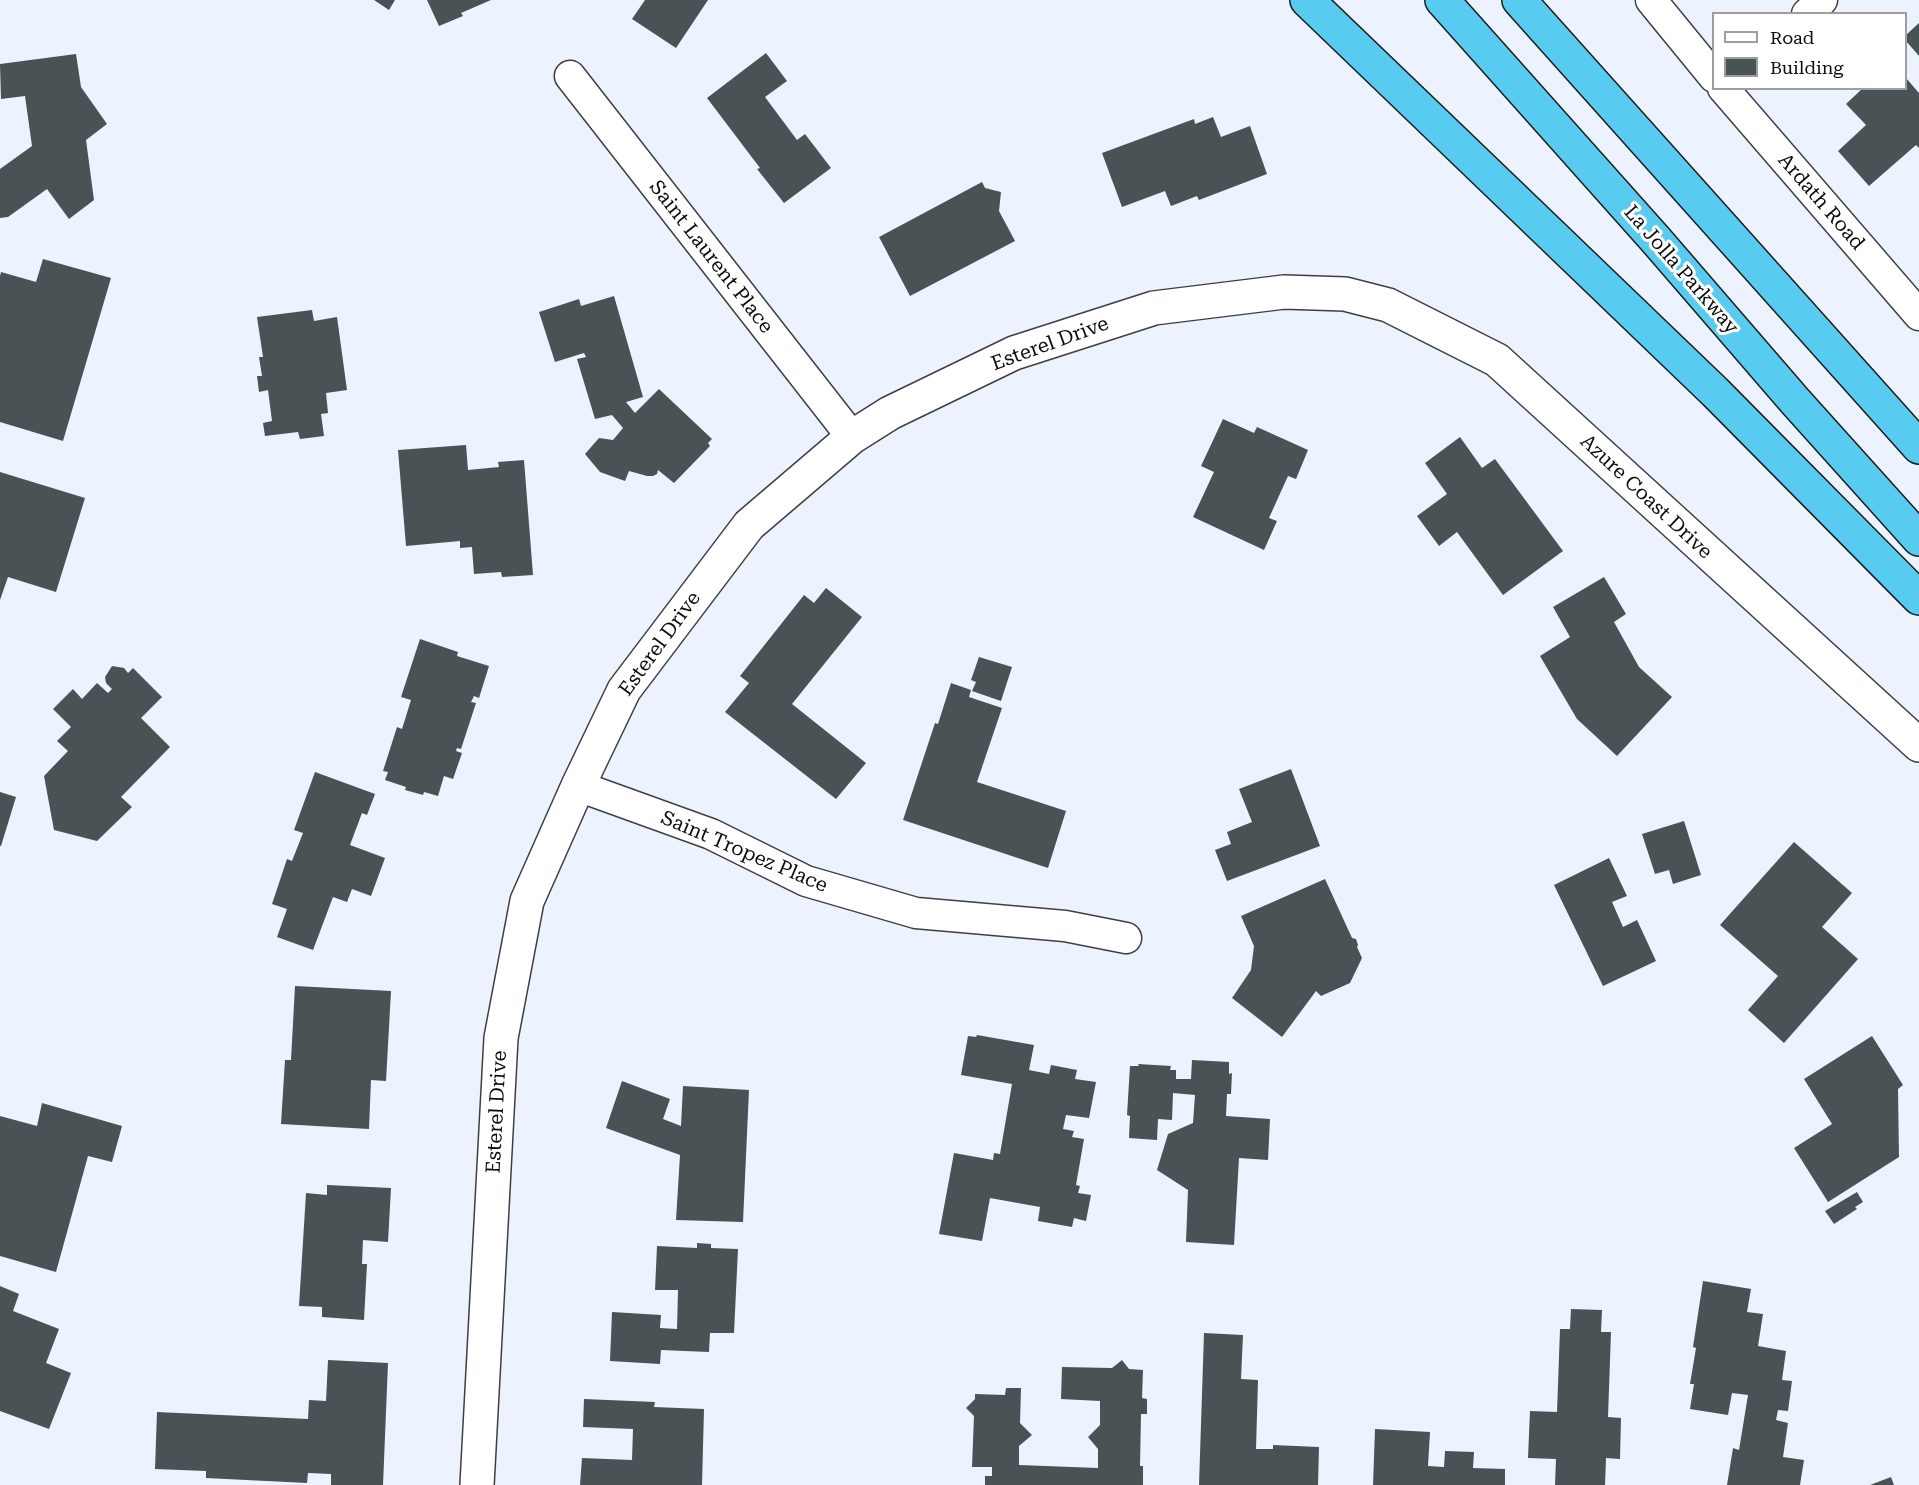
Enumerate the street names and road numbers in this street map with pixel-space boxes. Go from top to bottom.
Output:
street label: Ardath Road [1773,149,1869,255]
street label: Saint Laurent Place [644,176,778,338]
street label: La Jolla Parkway [1619,201,1743,339]
street label: Esterel Drive [988,312,1112,376]
street label: Azure Coast Drive [1575,430,1717,564]
street label: Esterel Drive [614,587,706,701]
street label: Saint Tropez Place [657,806,831,898]
street label: Esterel Drive [482,1050,512,1174]

